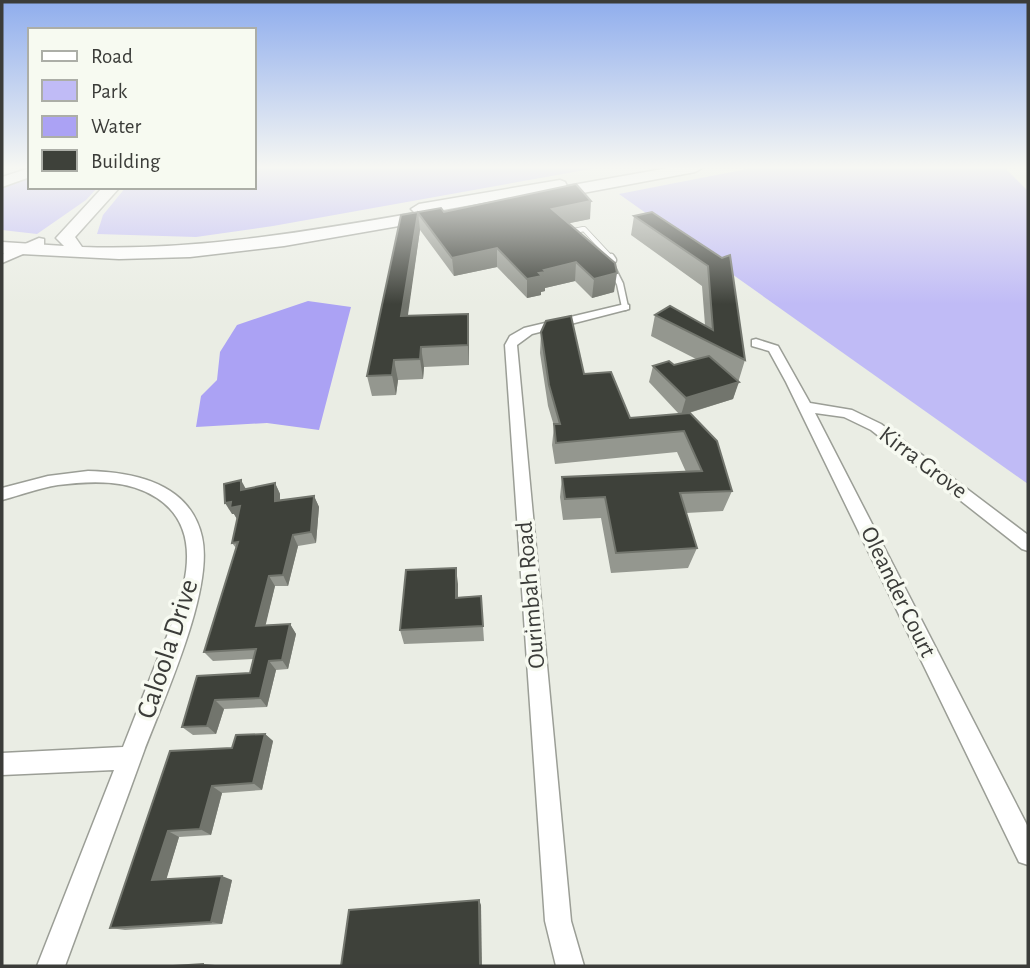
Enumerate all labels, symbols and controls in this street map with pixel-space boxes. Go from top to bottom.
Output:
legend [28,28,256,189]
text: Road [91,46,133,67]
text: Park [91,81,128,102]
text: Water [91,116,141,137]
text: Building [91,151,161,172]
street label: Kirra Grove [875,422,971,504]
street label: Ourimbah Road [513,520,549,670]
street label: Oleander Court [856,523,940,661]
street label: Caloola Drive [132,576,204,722]

